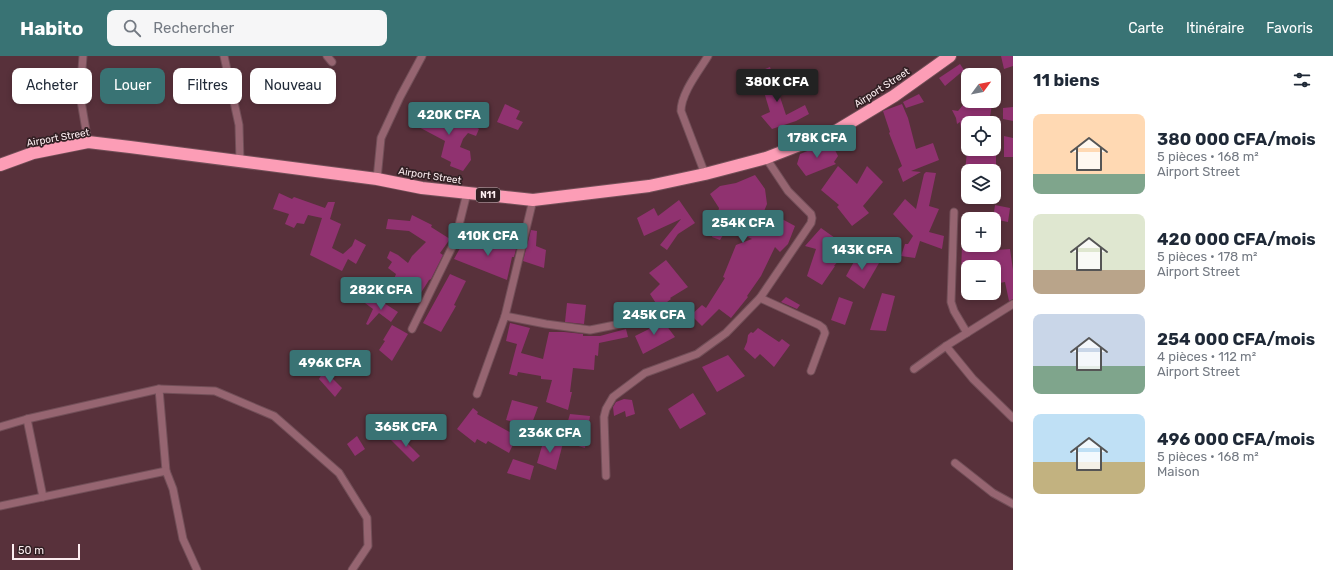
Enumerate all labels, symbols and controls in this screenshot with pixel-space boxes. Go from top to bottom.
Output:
search box [107,10,387,46]
text: Habito [20,17,83,40]
icon: search [121,17,143,39]
text: Rechercher [153,19,234,37]
text: Carte [1128,20,1164,37]
text: Itinéraire [1186,20,1244,37]
text: Favoris [1266,20,1313,37]
street label: Airport Street [852,66,912,110]
chip: Acheter [12,68,92,104]
chip: Louer [100,68,165,104]
chip: Filtres [173,68,242,104]
chip: Nouveau [250,68,336,104]
north arrow [961,68,1001,108]
map controls [961,68,1001,300]
pin: 380K CFA [736,69,818,103]
icon: filters [1291,69,1313,91]
text: 11 biens [1033,70,1100,90]
text: 380K CFA [745,74,809,89]
pin: 420K CFA [408,102,490,136]
text: 420K CFA [417,107,481,122]
button: locate [961,116,1001,156]
pin: 178K CFA [776,125,858,159]
street label: Airport Street [26,127,90,149]
text: 380 000 CFA/mois [1157,129,1316,149]
text: 178K CFA [787,130,847,145]
icon: home [1065,130,1113,178]
text: 5 pièces · 168 m² [1157,149,1259,164]
button: layers [961,164,1001,204]
text: Airport Street [1157,164,1240,179]
street label: Airport Street [398,165,462,187]
road number: N11 [476,188,500,202]
pin: 254K CFA [702,210,784,244]
button: + [961,212,1001,252]
text: 254K CFA [711,215,775,230]
pin: 410K CFA [447,223,529,257]
text: 410K CFA [457,228,519,243]
text: 420 000 CFA/mois [1157,229,1316,249]
icon: home [1065,230,1113,278]
pin: 143K CFA [821,237,903,271]
text: 143K CFA [831,242,893,257]
text: 5 pièces · 178 m² [1157,249,1258,264]
button: − [961,260,1001,300]
text: Airport Street [1157,264,1240,279]
pin: 282K CFA [340,277,422,311]
text: 282K CFA [350,282,413,297]
pin: 245K CFA [613,302,695,336]
text: 245K CFA [623,307,685,322]
text: 254 000 CFA/mois [1157,329,1315,349]
icon: home [1065,330,1113,378]
text: 4 pièces · 112 m² [1157,349,1256,364]
pin: 496K CFA [289,350,371,384]
text: 496K CFA [299,355,361,370]
text: Airport Street [1157,364,1240,379]
pin: 365K CFA [365,414,447,448]
text: 365K CFA [375,419,437,434]
pin: 236K CFA [509,420,591,454]
text: 236K CFA [519,425,581,440]
text: 496 000 CFA/mois [1157,429,1315,449]
icon: home [1065,430,1113,478]
text: 5 pièces · 168 m² [1157,449,1259,464]
text: Maison [1157,464,1200,479]
scale bar [12,542,80,561]
text: 50 m [18,544,44,557]

